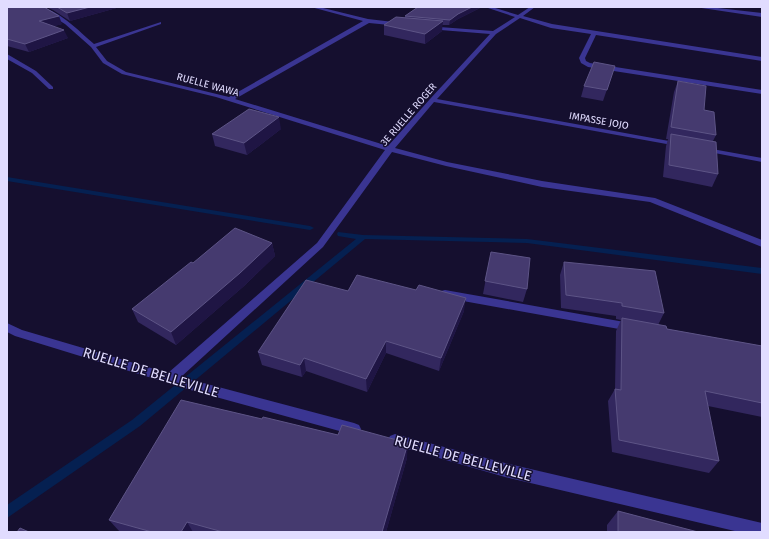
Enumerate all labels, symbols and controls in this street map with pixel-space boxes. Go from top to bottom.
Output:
street label: RUELLE WAWA [175,71,240,99]
street label: 3E RUELLE ROGER [378,81,439,149]
street label: IMPASSE JOJO [568,110,630,132]
street label: RUELLE DE BELLEVILLE [81,344,221,401]
street label: RUELLE DE BELLEVILLE [392,432,533,485]

